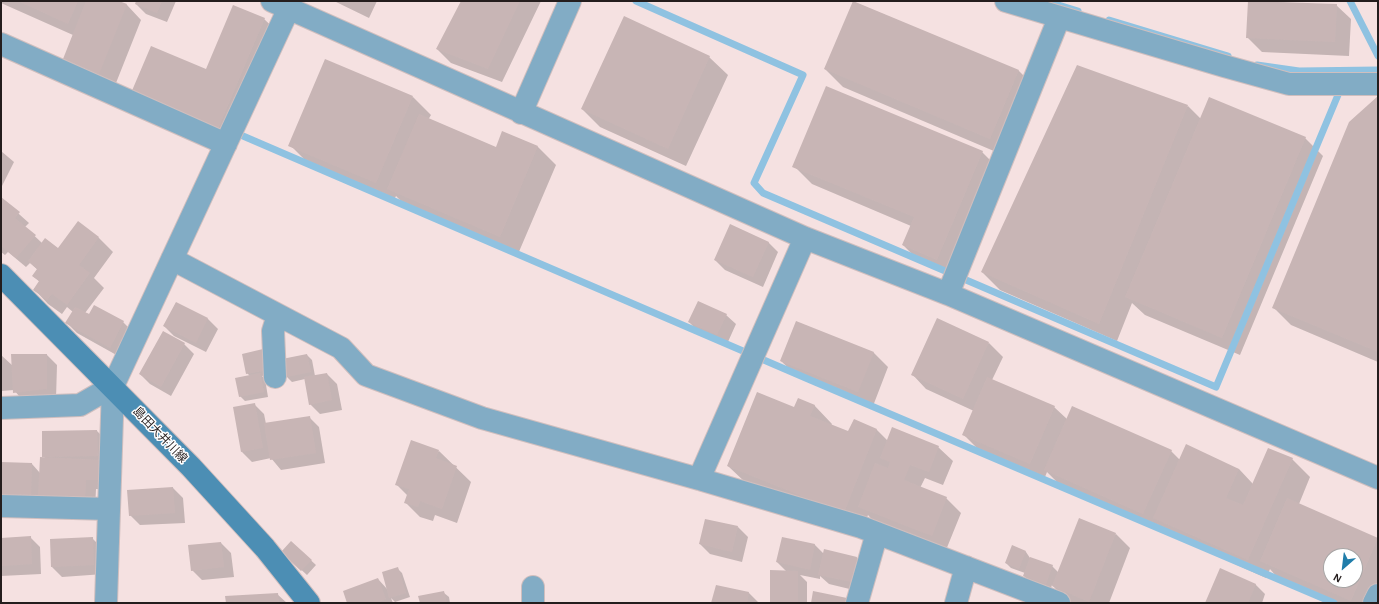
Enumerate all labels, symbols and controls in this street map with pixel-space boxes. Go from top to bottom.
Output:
street label: 島田大井川線 [130,404,190,466]
north arrow [1323,548,1363,588]
text: N [1332,572,1344,585]

